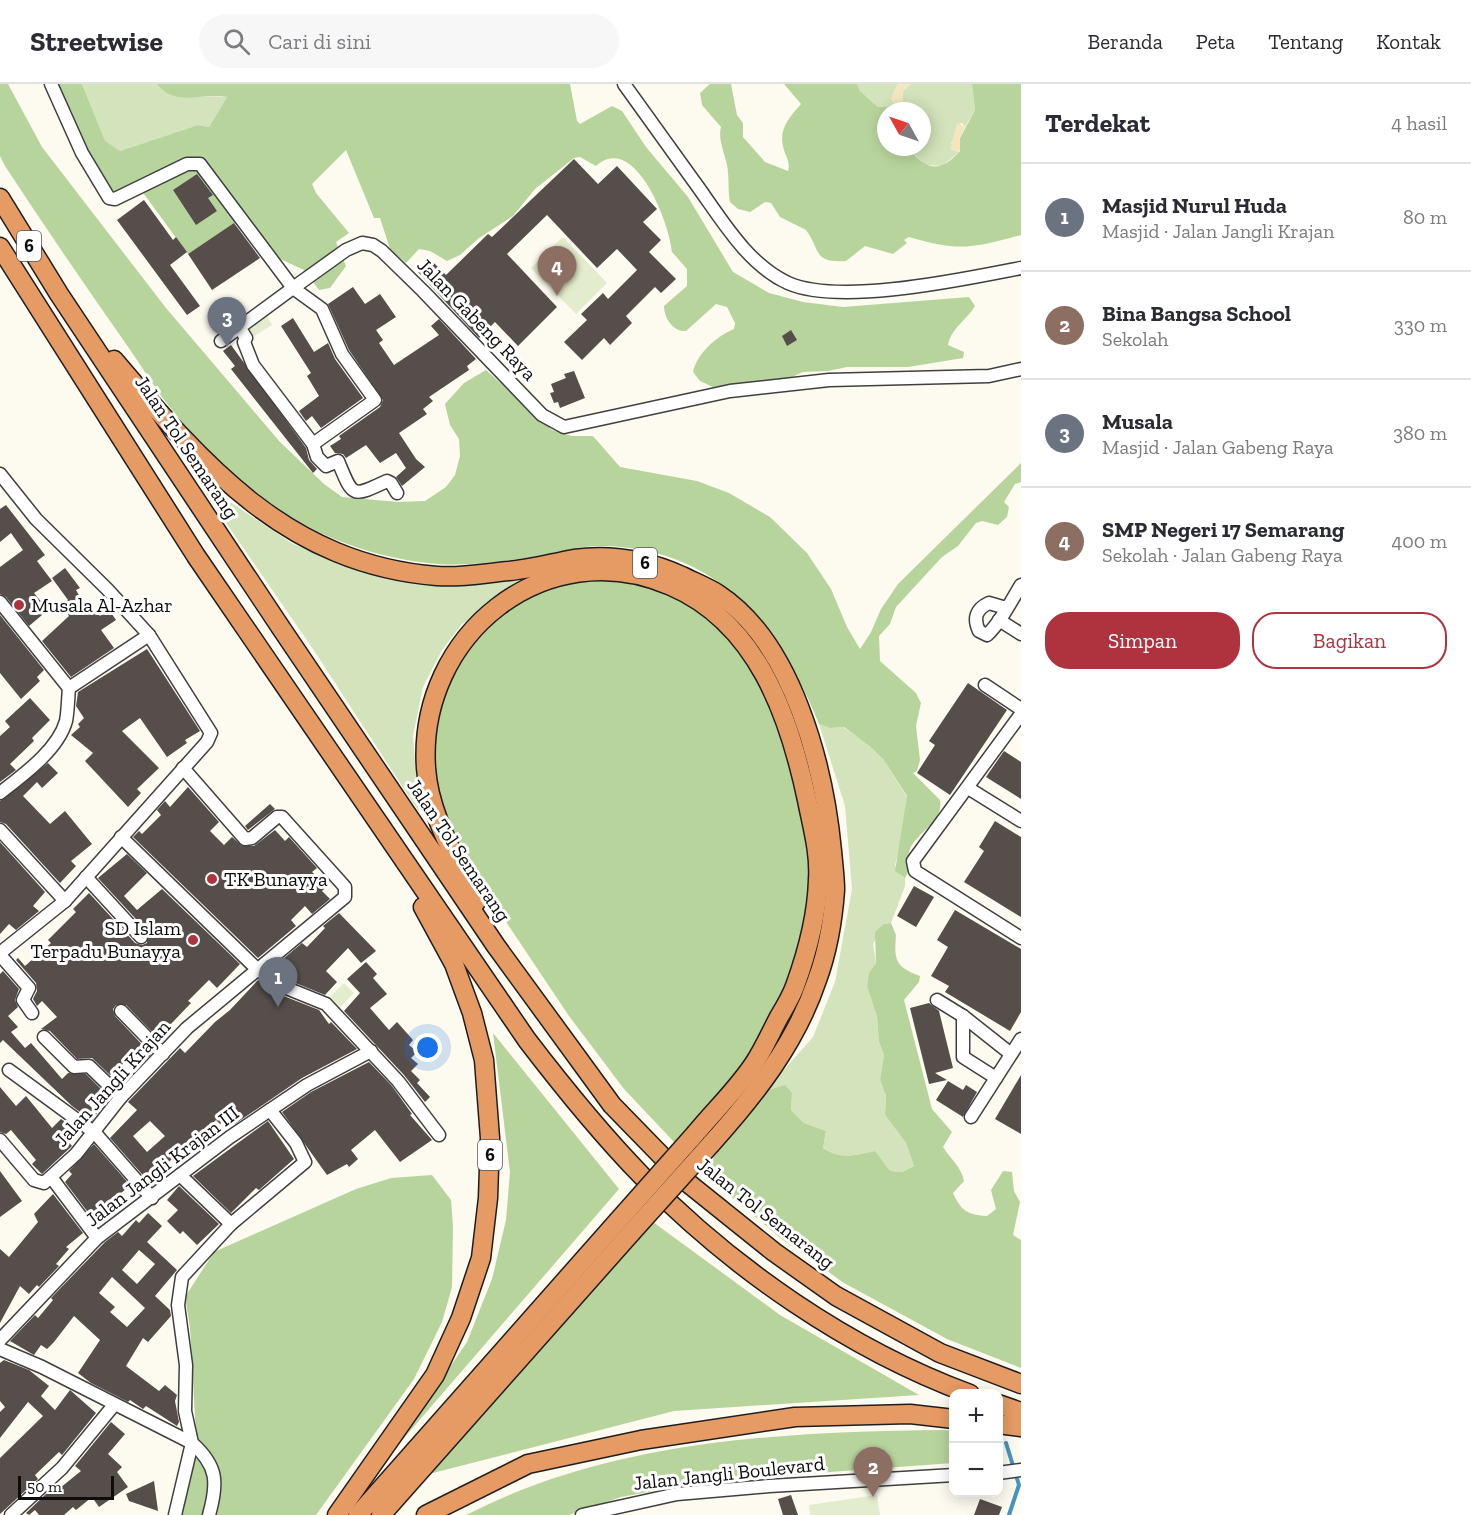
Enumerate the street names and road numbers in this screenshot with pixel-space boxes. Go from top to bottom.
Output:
road number: 6 [17,231,41,261]
street label: Jalan Gabeng Raya [412,253,542,386]
street label: Jalan Tol Semarang [130,371,244,523]
road number: 6 [633,548,657,578]
street label: Jalan Tol Semarang [402,774,516,926]
street label: Jalan Jangli Krajan [49,1014,175,1151]
street label: Jalan Jangli Krajan III [81,1100,243,1232]
road number: 6 [478,1140,502,1170]
street label: Jalan Tol Semarang [693,1152,839,1274]
street label: Jalan Jangli Boulevard [632,1451,826,1495]

